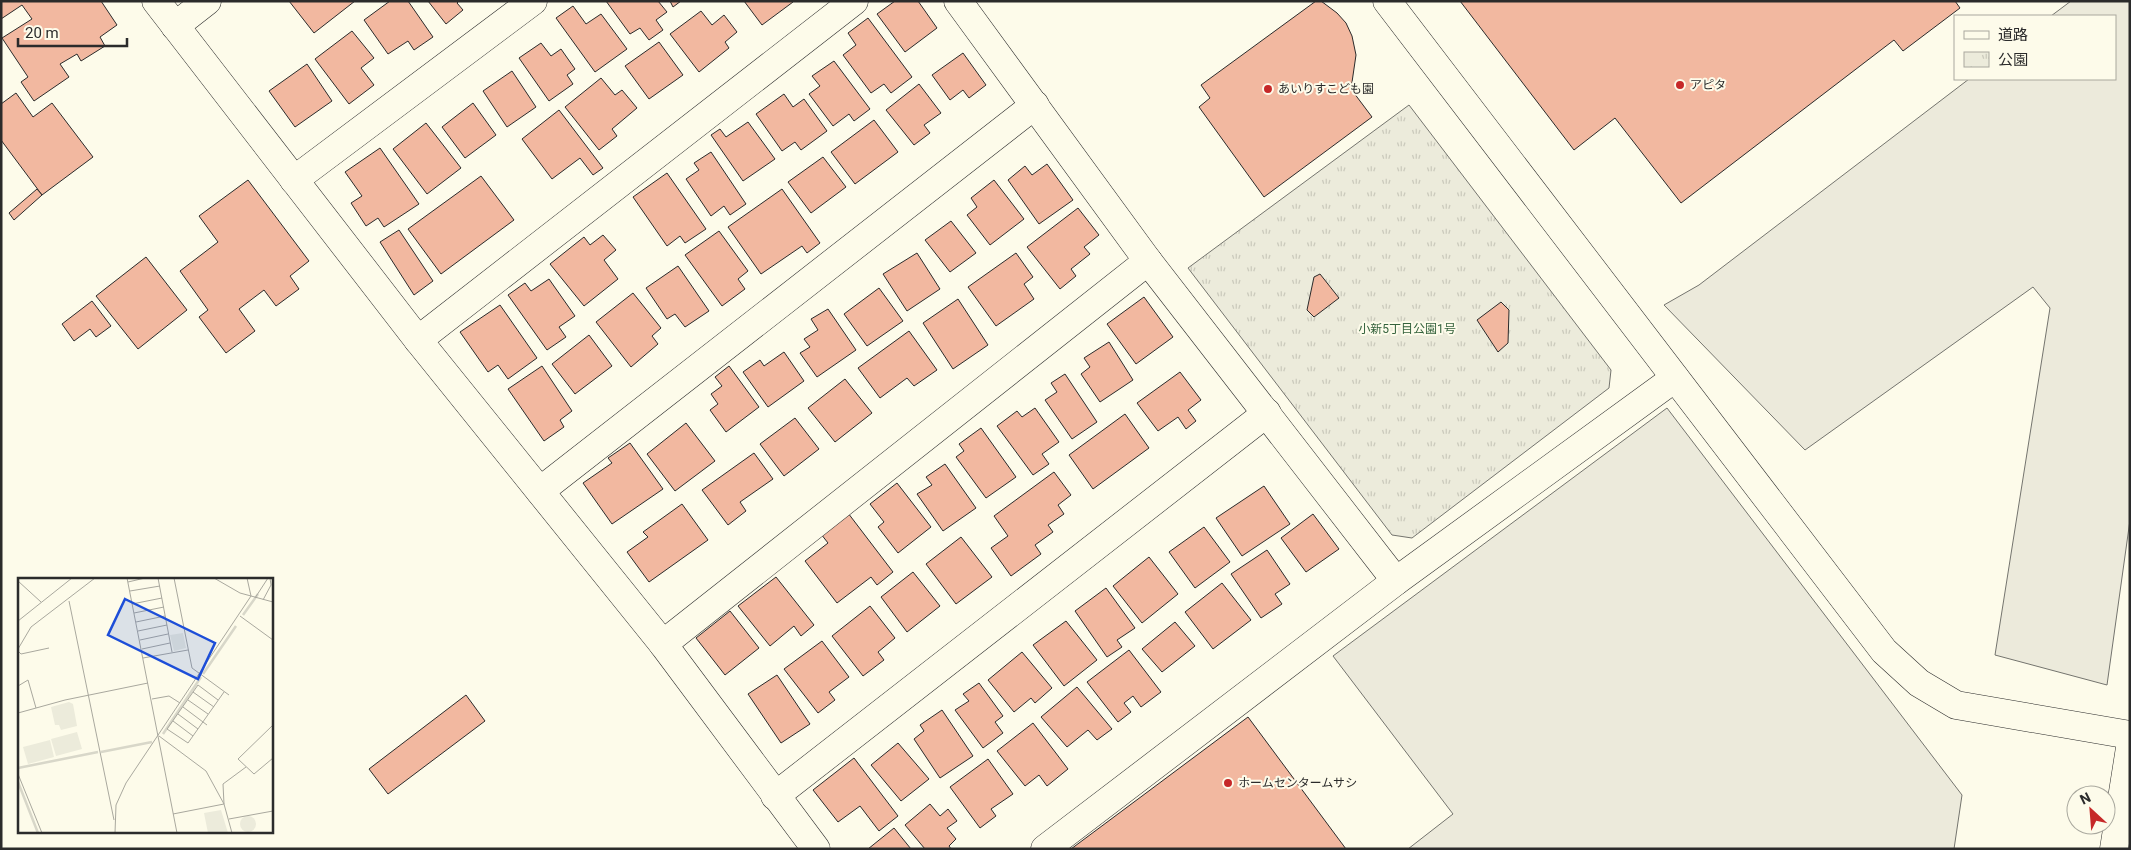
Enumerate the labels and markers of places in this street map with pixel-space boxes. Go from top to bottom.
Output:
place label: アピタ [1690,78,1726,92]
marker: アピタ [1674,79,1686,91]
place label: あいりすこども園 [1278,82,1374,96]
marker: あいりすこども園 [1262,83,1274,95]
place label: ホームセンタームサシ [1238,776,1357,790]
marker: ホームセンタームサシ [1222,777,1234,789]

